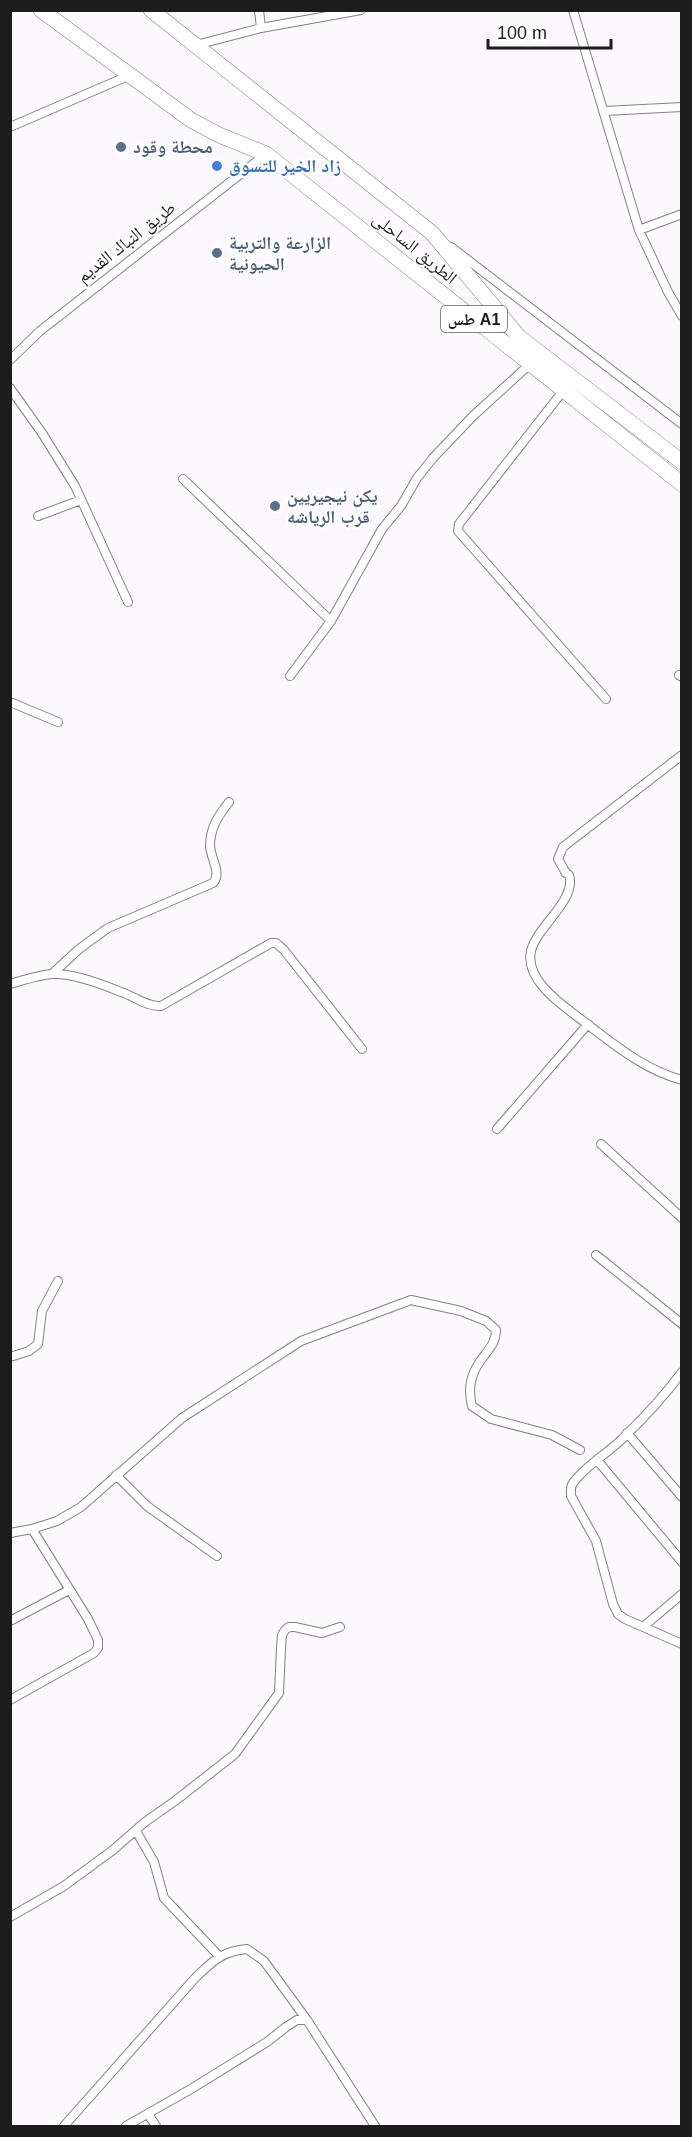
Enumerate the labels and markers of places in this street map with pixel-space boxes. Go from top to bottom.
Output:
place label: محطة وقود [133,137,213,157]
marker: محطة وقود [114,140,128,154]
place label: زاد الخير للتسوق [229,156,341,177]
marker: زاد الخير للتسوق [210,159,224,173]
place label: الزارعة والتربية الحيونية [229,233,331,274]
marker: الزارعة والتربية الحيونية [210,246,224,260]
place label: يكن نيجيريين قرب الرياشه [287,486,378,528]
marker: يكن نيجيريين قرب الرياشه [268,499,282,513]

